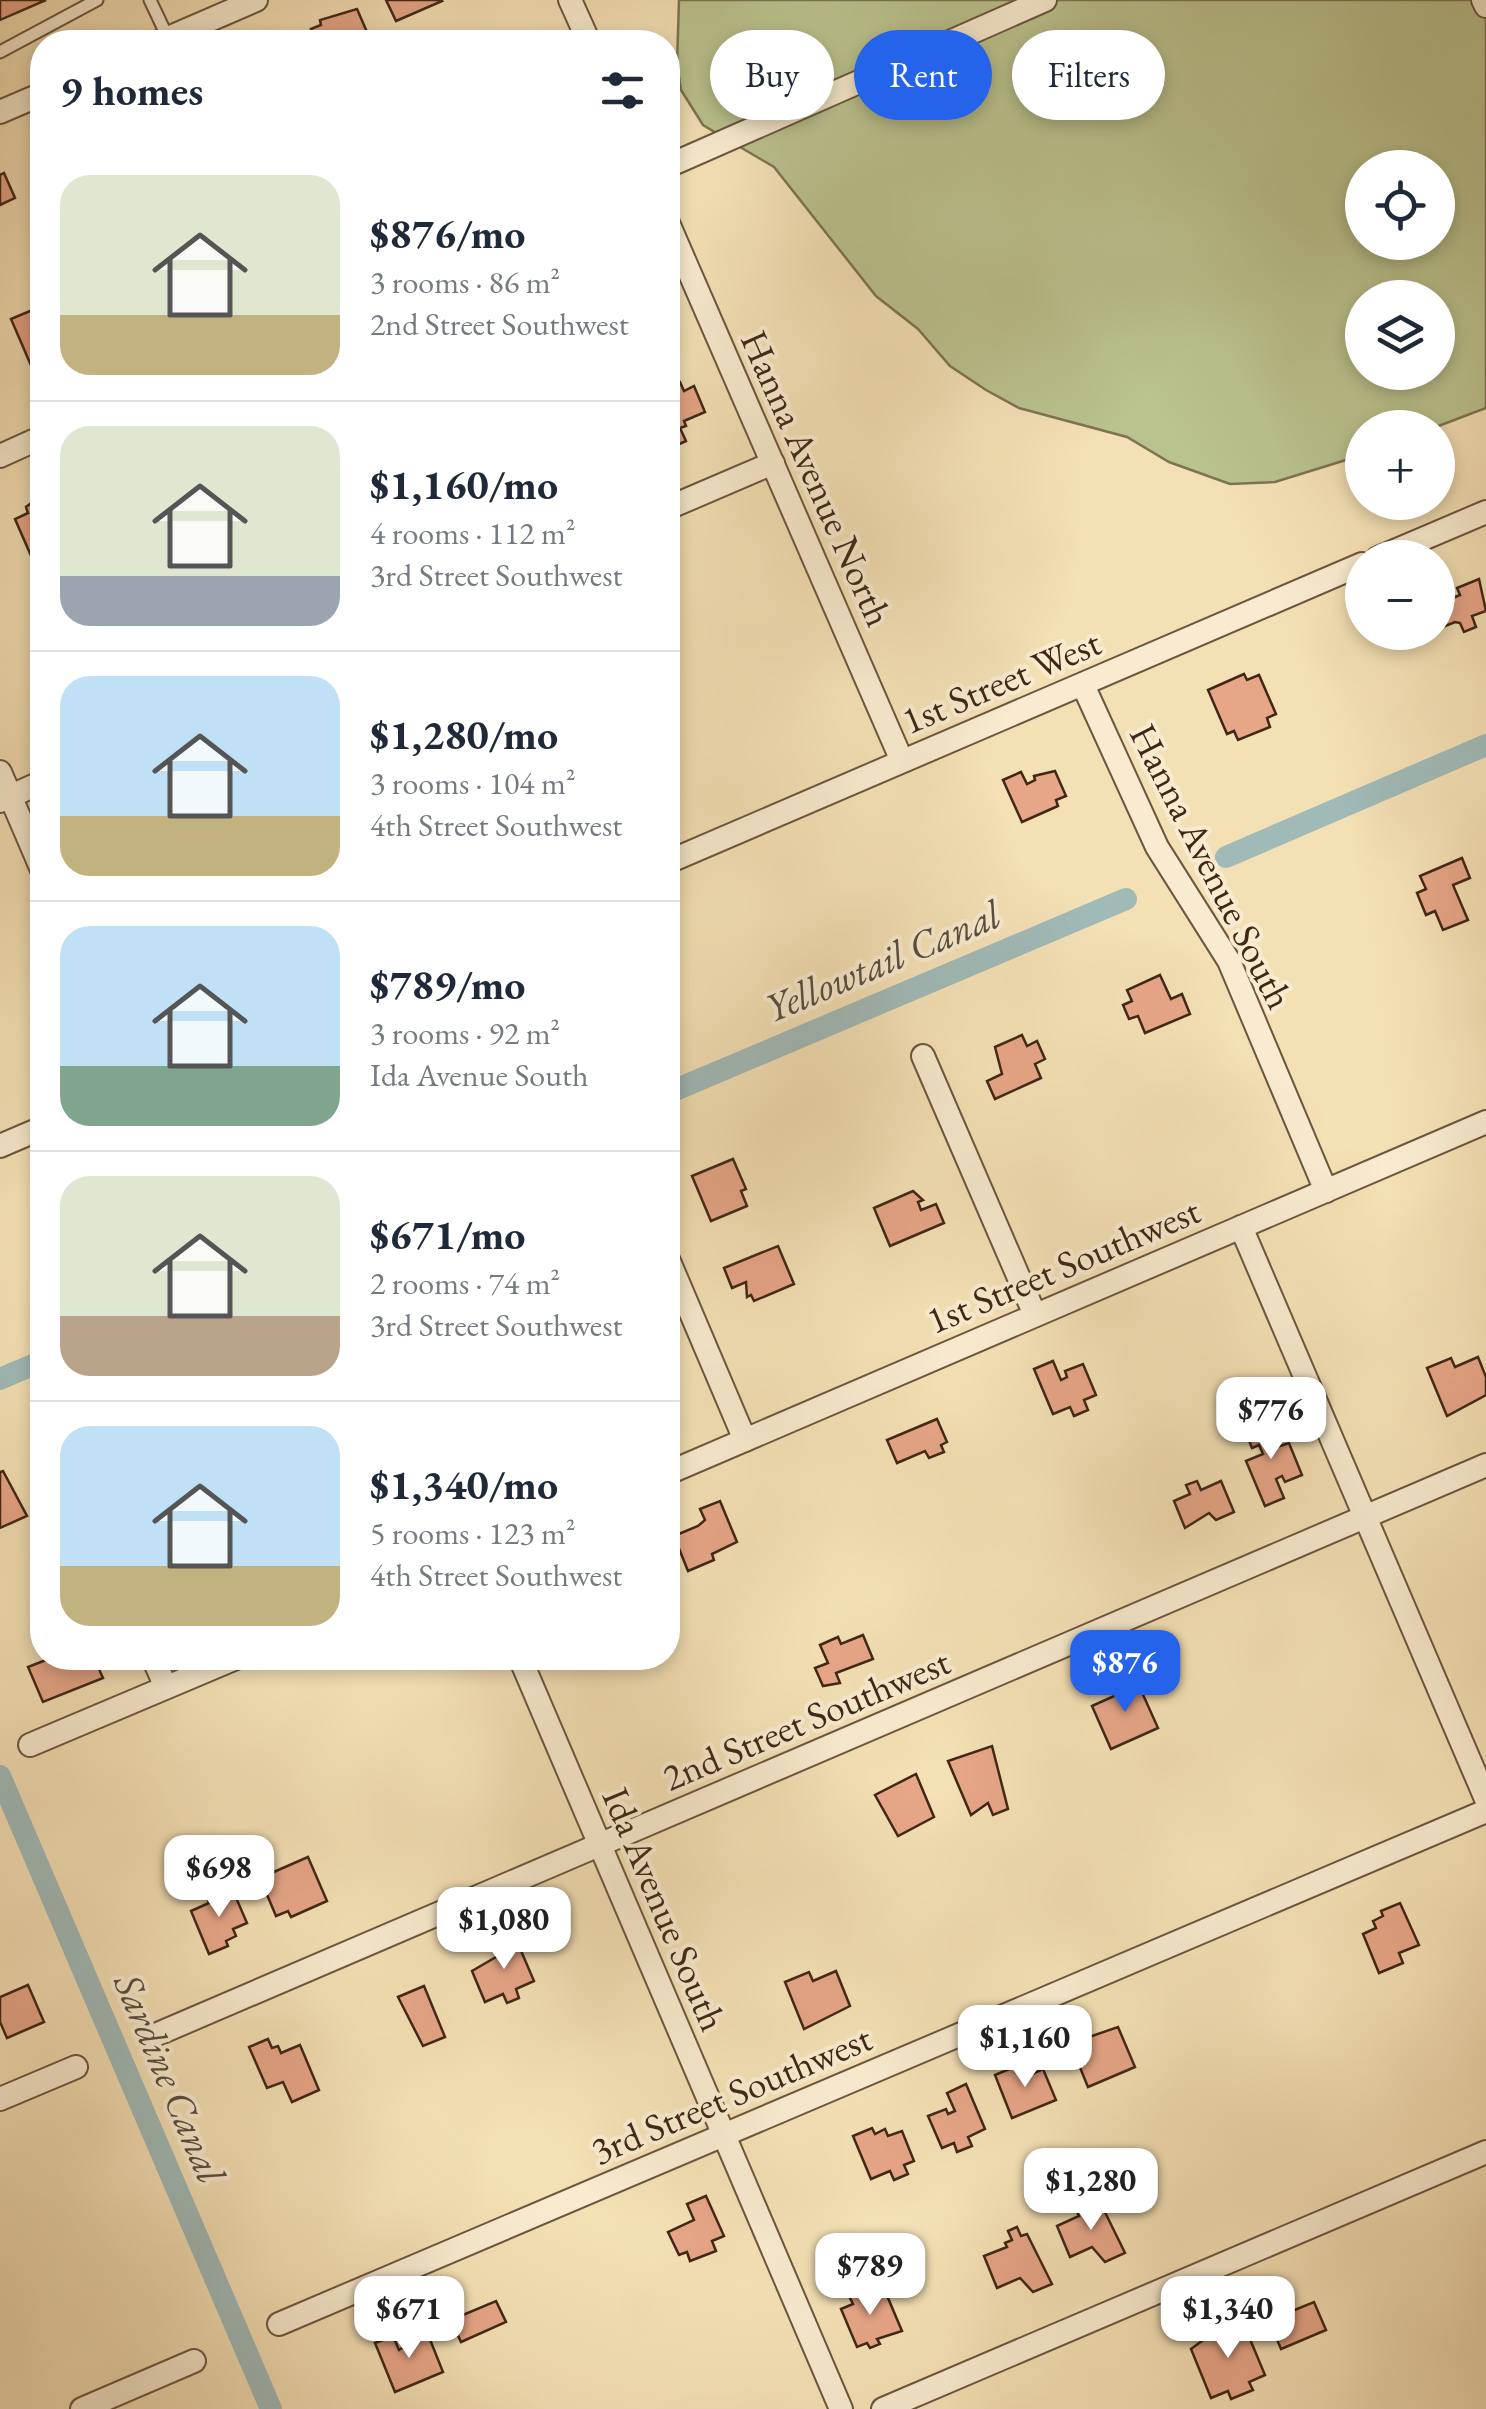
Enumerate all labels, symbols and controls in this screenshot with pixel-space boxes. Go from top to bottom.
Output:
chip: Buy [710,30,834,120]
chip: Rent [854,30,992,120]
chip: Filters [1012,30,1165,120]
text: 9 homes [60,63,203,118]
icon: filters [595,63,650,118]
map controls [1345,150,1455,650]
button: locate [1345,150,1455,260]
text: $876/mo [370,206,526,261]
icon: home [140,215,260,335]
text: 3 rooms · 86 m² [370,261,560,303]
button: layers [1345,280,1455,390]
text: 2nd Street Southwest [370,303,629,345]
street label: Hanna Avenue North [730,323,904,633]
button: + [1345,410,1455,520]
text: $1,160/mo [370,457,558,512]
icon: home [140,466,260,586]
text: 4 rooms · 112 m² [370,512,576,554]
button: − [1345,540,1455,650]
text: 3rd Street Southwest [370,554,623,596]
street label: 1st Street West [894,617,1108,745]
text: $1,280/mo [370,707,558,762]
street label: Hanna Avenue South [1119,715,1305,1017]
icon: home [140,716,260,836]
text: 3 rooms · 104 m² [370,762,576,804]
text: 4th Street Southwest [370,804,622,846]
water label: Yellowtail Canal [756,887,1009,1034]
text: $789/mo [370,957,526,1012]
icon: home [140,966,260,1086]
text: 3 rooms · 92 m² [370,1012,560,1054]
text: Ida Avenue South [370,1054,589,1096]
street label: 1st Street Southwest [919,1185,1207,1345]
text: $671/mo [370,1207,526,1262]
icon: home [140,1216,260,1336]
text: 2 rooms · 74 m² [370,1262,560,1304]
text: 3rd Street Southwest [370,1304,623,1346]
pin: $776 [1212,1377,1330,1462]
text: $776 [1238,1388,1304,1430]
text: $1,340/mo [370,1457,558,1512]
icon: home [140,1466,260,1586]
text: 5 rooms · 123 m² [370,1512,576,1554]
text: 4th Street Southwest [370,1554,622,1596]
pin: $876 [1066,1630,1184,1715]
street label: 2nd Street Southwest [655,1636,957,1802]
text: $876 [1092,1641,1158,1683]
street label: Ida Avenue South [592,1780,738,2038]
pin: $698 [160,1835,278,1920]
text: $698 [186,1846,252,1888]
pin: $1,080 [423,1887,585,1972]
text: $1,080 [459,1898,549,1940]
water label: Sardine Canal [102,1964,238,2192]
pin: $1,160 [944,2005,1106,2090]
street label: 3rd Street Southwest [583,2013,879,2175]
text: $1,160 [980,2016,1070,2058]
pin: $1,280 [1010,2148,1172,2233]
text: $1,280 [1046,2159,1136,2201]
pin: $789 [811,2233,929,2318]
text: $789 [837,2244,903,2286]
pin: $671 [350,2276,468,2361]
pin: $1,340 [1147,2276,1309,2361]
text: $671 [376,2287,442,2329]
text: $1,340 [1183,2287,1273,2329]

